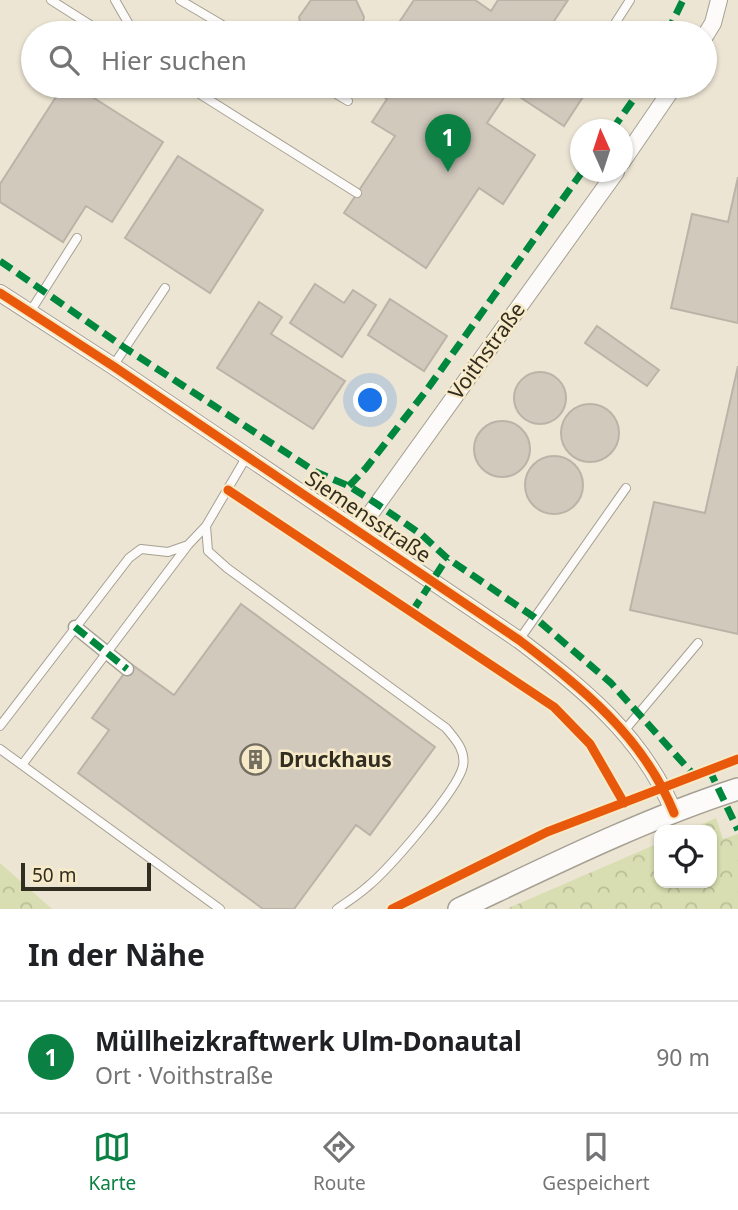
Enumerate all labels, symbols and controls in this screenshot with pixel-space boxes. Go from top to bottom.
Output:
search box [21,21,717,98]
icon: search [45,41,83,79]
text: Hier suchen [101,42,247,78]
pin: 1 [425,114,471,172]
north arrow [570,119,633,182]
street label: Voithstraße [441,296,531,405]
your location [353,383,387,417]
street label: Siemensstraße [300,464,437,569]
building icon: Druckhaus [239,743,273,777]
place label: Druckhaus [279,745,392,773]
map controls [654,825,717,888]
button: locate [654,825,717,888]
scale bar [21,860,150,892]
text: 50 m [32,862,76,888]
text: In der Nähe [28,934,205,975]
text: Müllheizkraftwerk Ulm-Donautal [95,1023,522,1059]
text: 1 [44,1041,58,1073]
text: 90 m [656,1041,710,1073]
text: Ort · Voithstraße [95,1059,273,1091]
tab: Karte [88,1128,136,1196]
tab: Route [313,1128,366,1196]
tab: Gespeichert [542,1128,650,1196]

